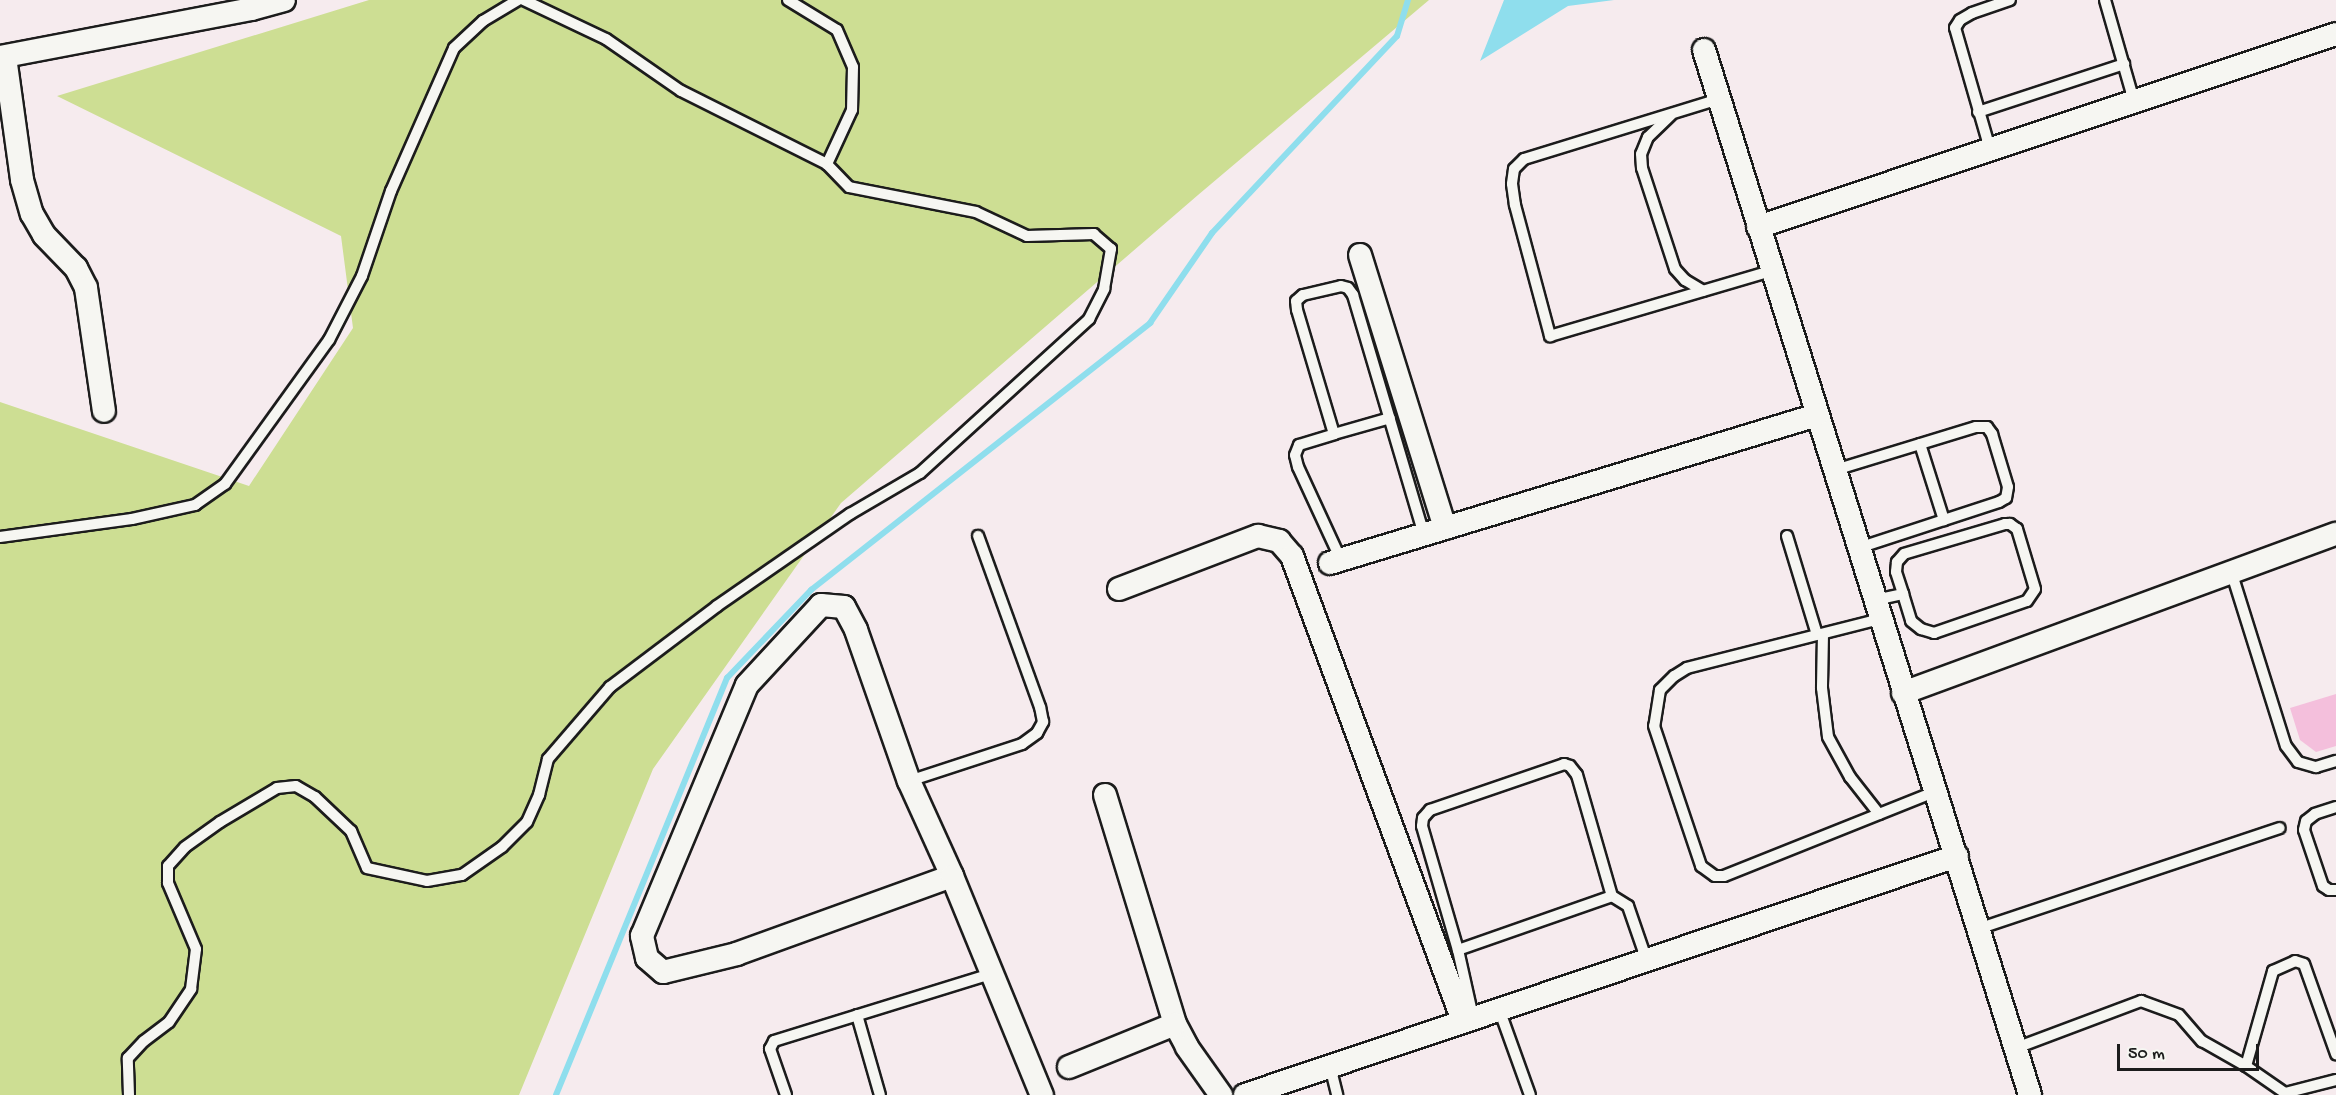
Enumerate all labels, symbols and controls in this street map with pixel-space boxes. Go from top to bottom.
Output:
scale bar [2120,1032,2262,1070]
text: 50 m [2128,1044,2165,1065]

